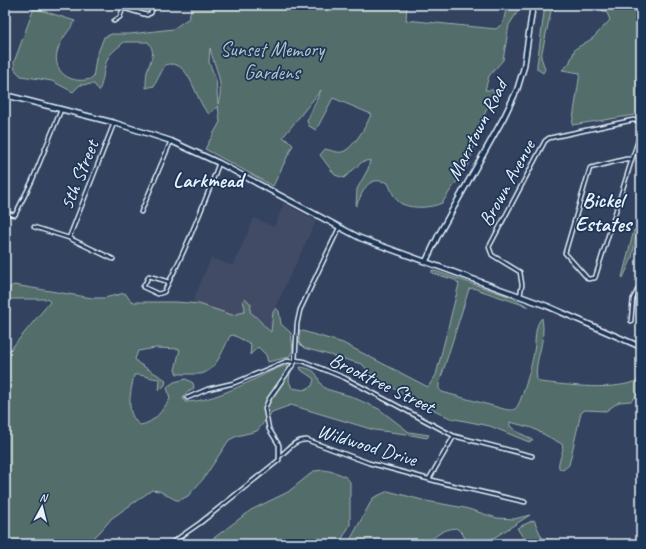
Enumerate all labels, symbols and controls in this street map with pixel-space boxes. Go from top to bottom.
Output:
park label: Sunset Memory Gardens [220,37,326,85]
street label: Marrtown Road [441,73,514,185]
street label: 5th Street [54,134,105,213]
street label: Brown Avenue [473,134,542,231]
district label: Larkmead [173,167,247,193]
district label: Bickel Estates [575,187,634,237]
street label: Brooktree Street [325,347,441,420]
street label: Wildwood Drive [314,418,421,472]
north arrow [22,487,62,527]
text: N [39,490,50,505]

